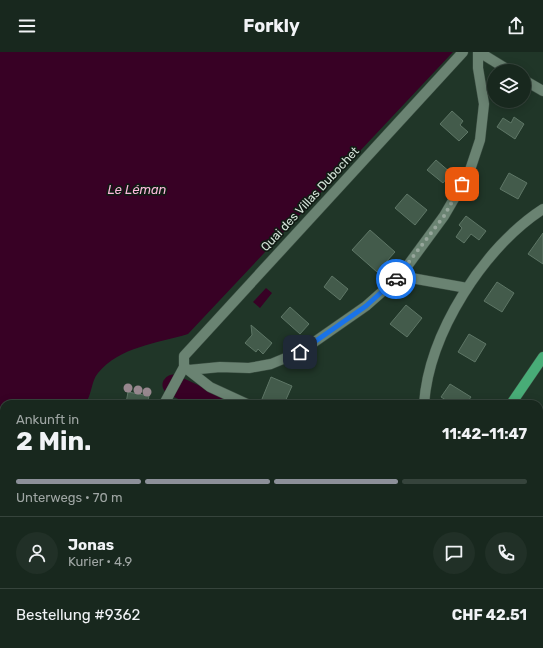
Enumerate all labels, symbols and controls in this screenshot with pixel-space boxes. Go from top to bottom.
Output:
icon: menu [16,15,38,37]
text: Forkly [243,15,300,37]
icon: share [505,15,527,37]
map controls [487,64,531,108]
button: layers [487,64,531,108]
street label: Quai des Villas Dubochet [258,144,362,254]
pin [445,167,479,201]
icon: bag [451,173,473,195]
water label: Le Léman [108,182,167,197]
courier [376,259,416,299]
icon: car [385,268,407,290]
pin [283,335,317,369]
icon: home [289,341,311,363]
text: Ankunft in [16,412,79,427]
text: 11:42–11:47 [442,425,527,443]
text: 2 Min. [16,426,92,457]
text: Unterwegs · 70 m [16,490,122,505]
button: person [16,532,58,574]
button: chat [433,532,475,574]
button: phone [485,532,527,574]
text: Jonas [68,536,114,554]
text: Kurier · 4.9 [68,554,132,569]
text: Bestellung #9362 [16,606,140,624]
text: CHF 42.51 [452,606,527,624]

